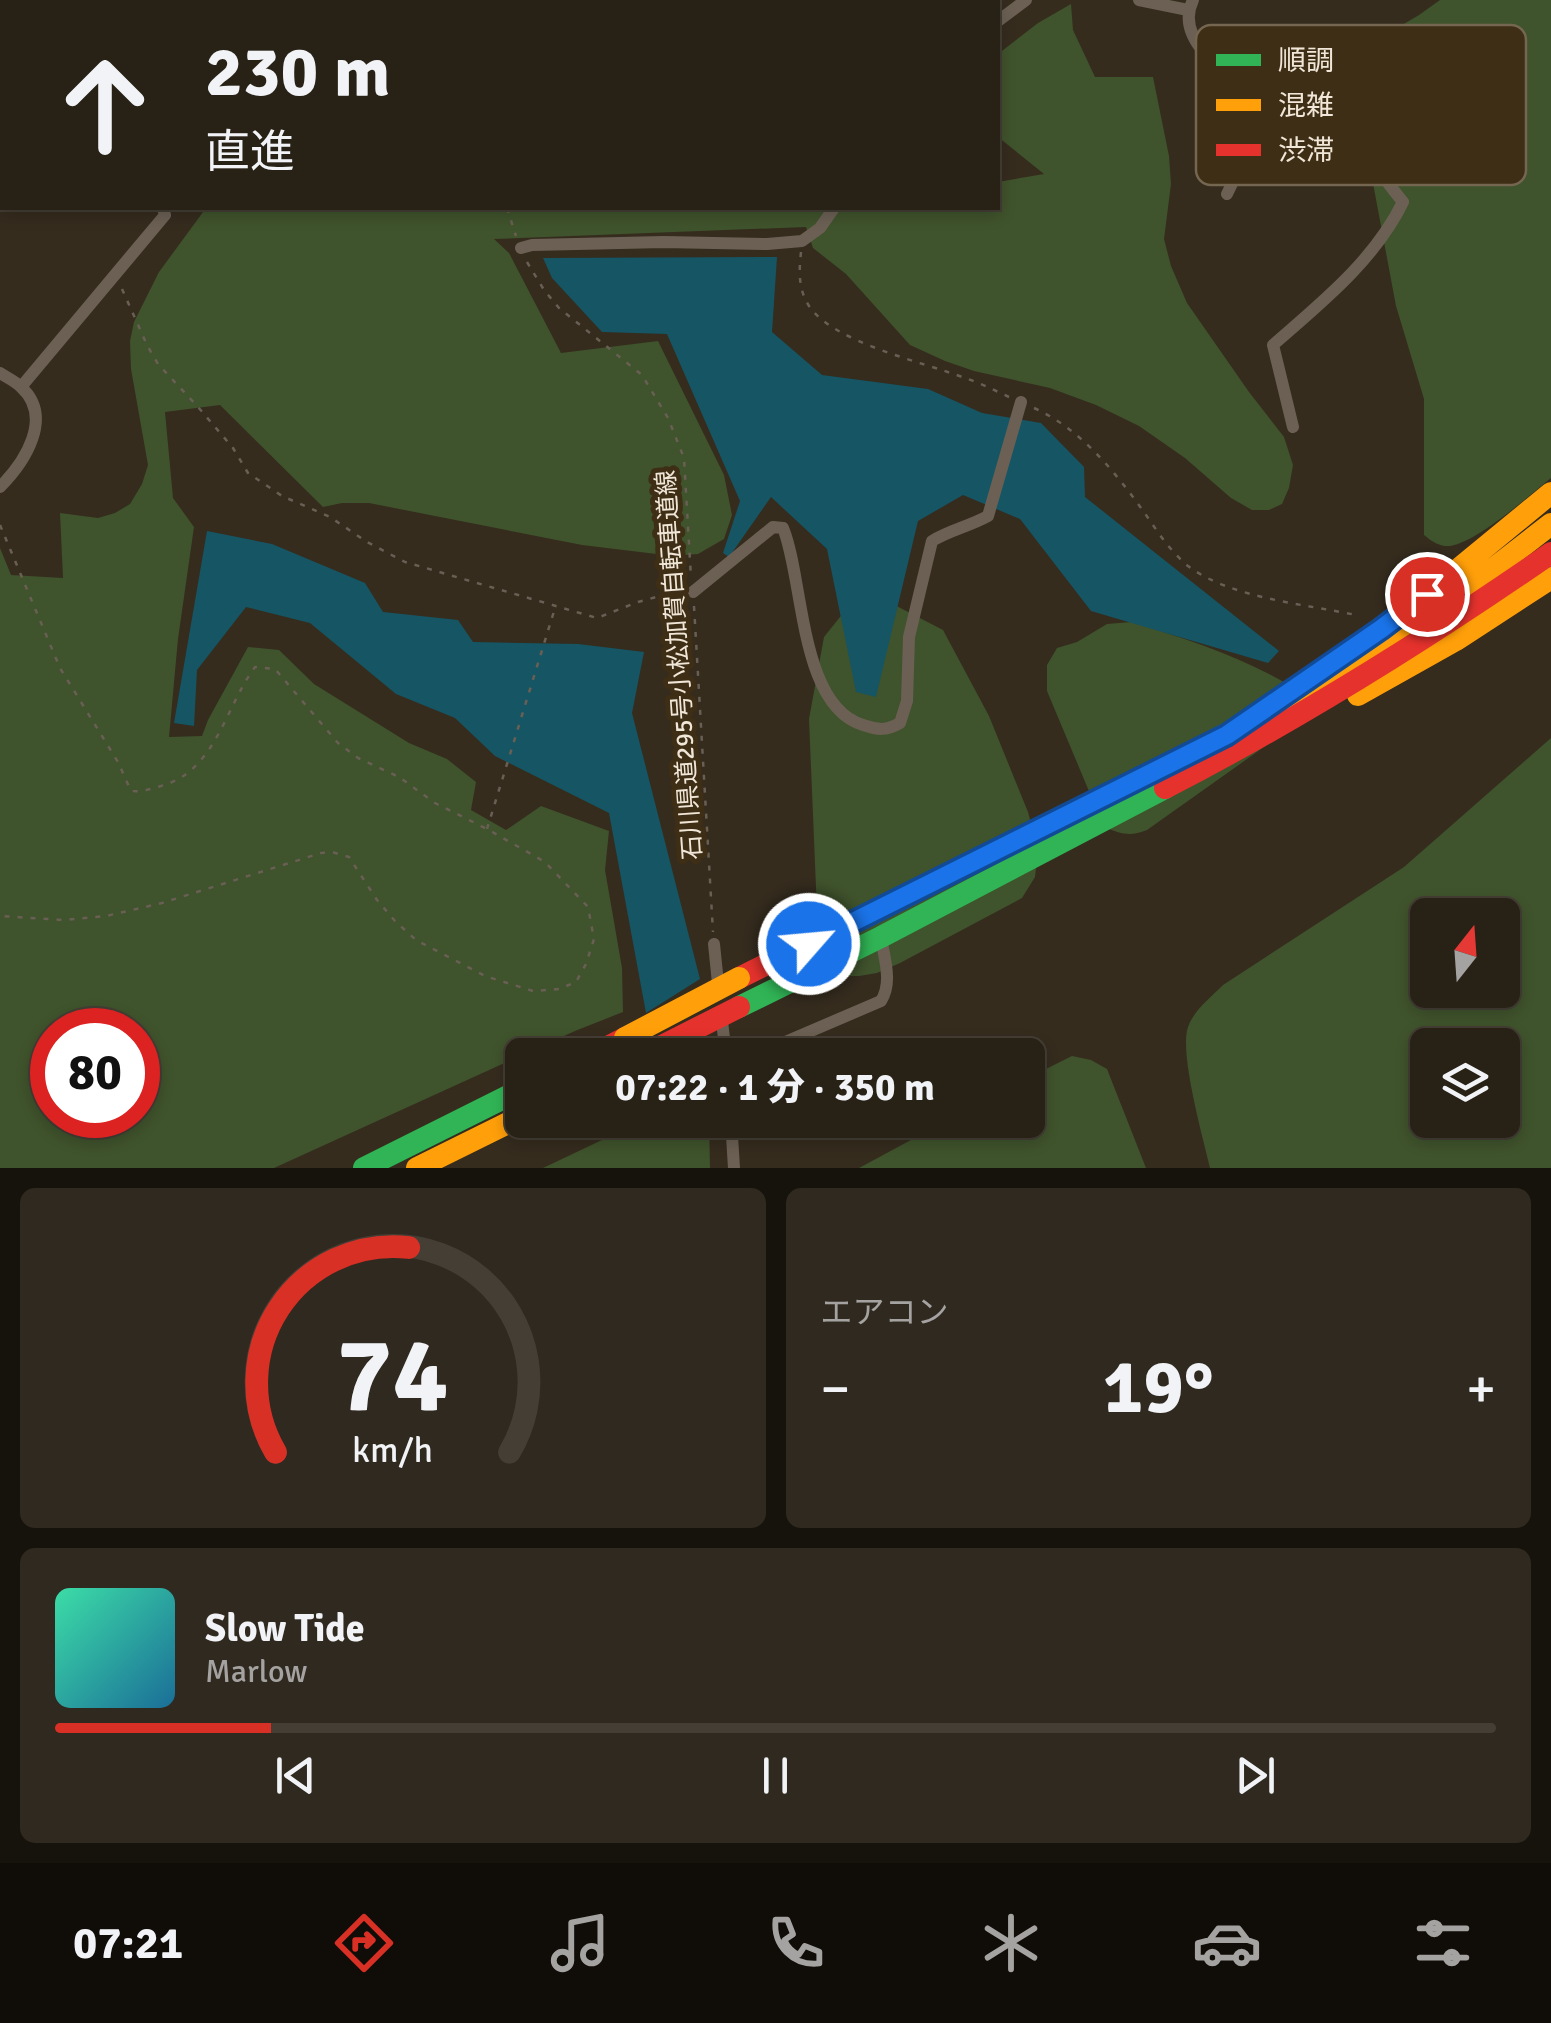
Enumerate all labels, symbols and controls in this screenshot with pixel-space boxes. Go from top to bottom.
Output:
legend [1196,25,1526,185]
text: 230 m [205,29,390,115]
icon: ahead [40,40,170,170]
text: 順調 [1278,44,1334,78]
text: 混雑 [1278,89,1334,123]
text: 直進 [205,125,295,180]
text: 渋滞 [1278,134,1334,168]
street label: 石川県道295号小松加賀自転車道線 [650,469,708,861]
pin [1385,552,1470,637]
icon: arrive [1400,567,1455,622]
position arrow [757,892,861,996]
north arrow [1410,898,1520,1008]
map controls [1410,898,1520,1138]
speed limit sign: 80 [30,1008,160,1138]
button: layers [1410,1028,1520,1138]
text: 07:22 · 1 分 · 350 m [615,1064,935,1111]
text: エアコン [821,1293,949,1332]
text: 74 [337,1312,449,1440]
text: 19° [1103,1341,1214,1434]
text: − [821,1355,850,1423]
text: + [1466,1355,1496,1423]
text: km/h [352,1428,433,1472]
text: Slow Tide [205,1605,365,1652]
text: Marlow [205,1652,307,1691]
icon: previous [268,1748,323,1803]
icon: pause [748,1748,803,1803]
icon: next [1228,1748,1283,1803]
icon: directions [329,1908,399,1978]
icon: music [545,1908,615,1978]
icon: phone [761,1908,831,1978]
icon: climate [976,1908,1046,1978]
icon: car [1192,1908,1262,1978]
icon: filters [1408,1908,1478,1978]
text: 07:21 [73,1916,183,1971]

